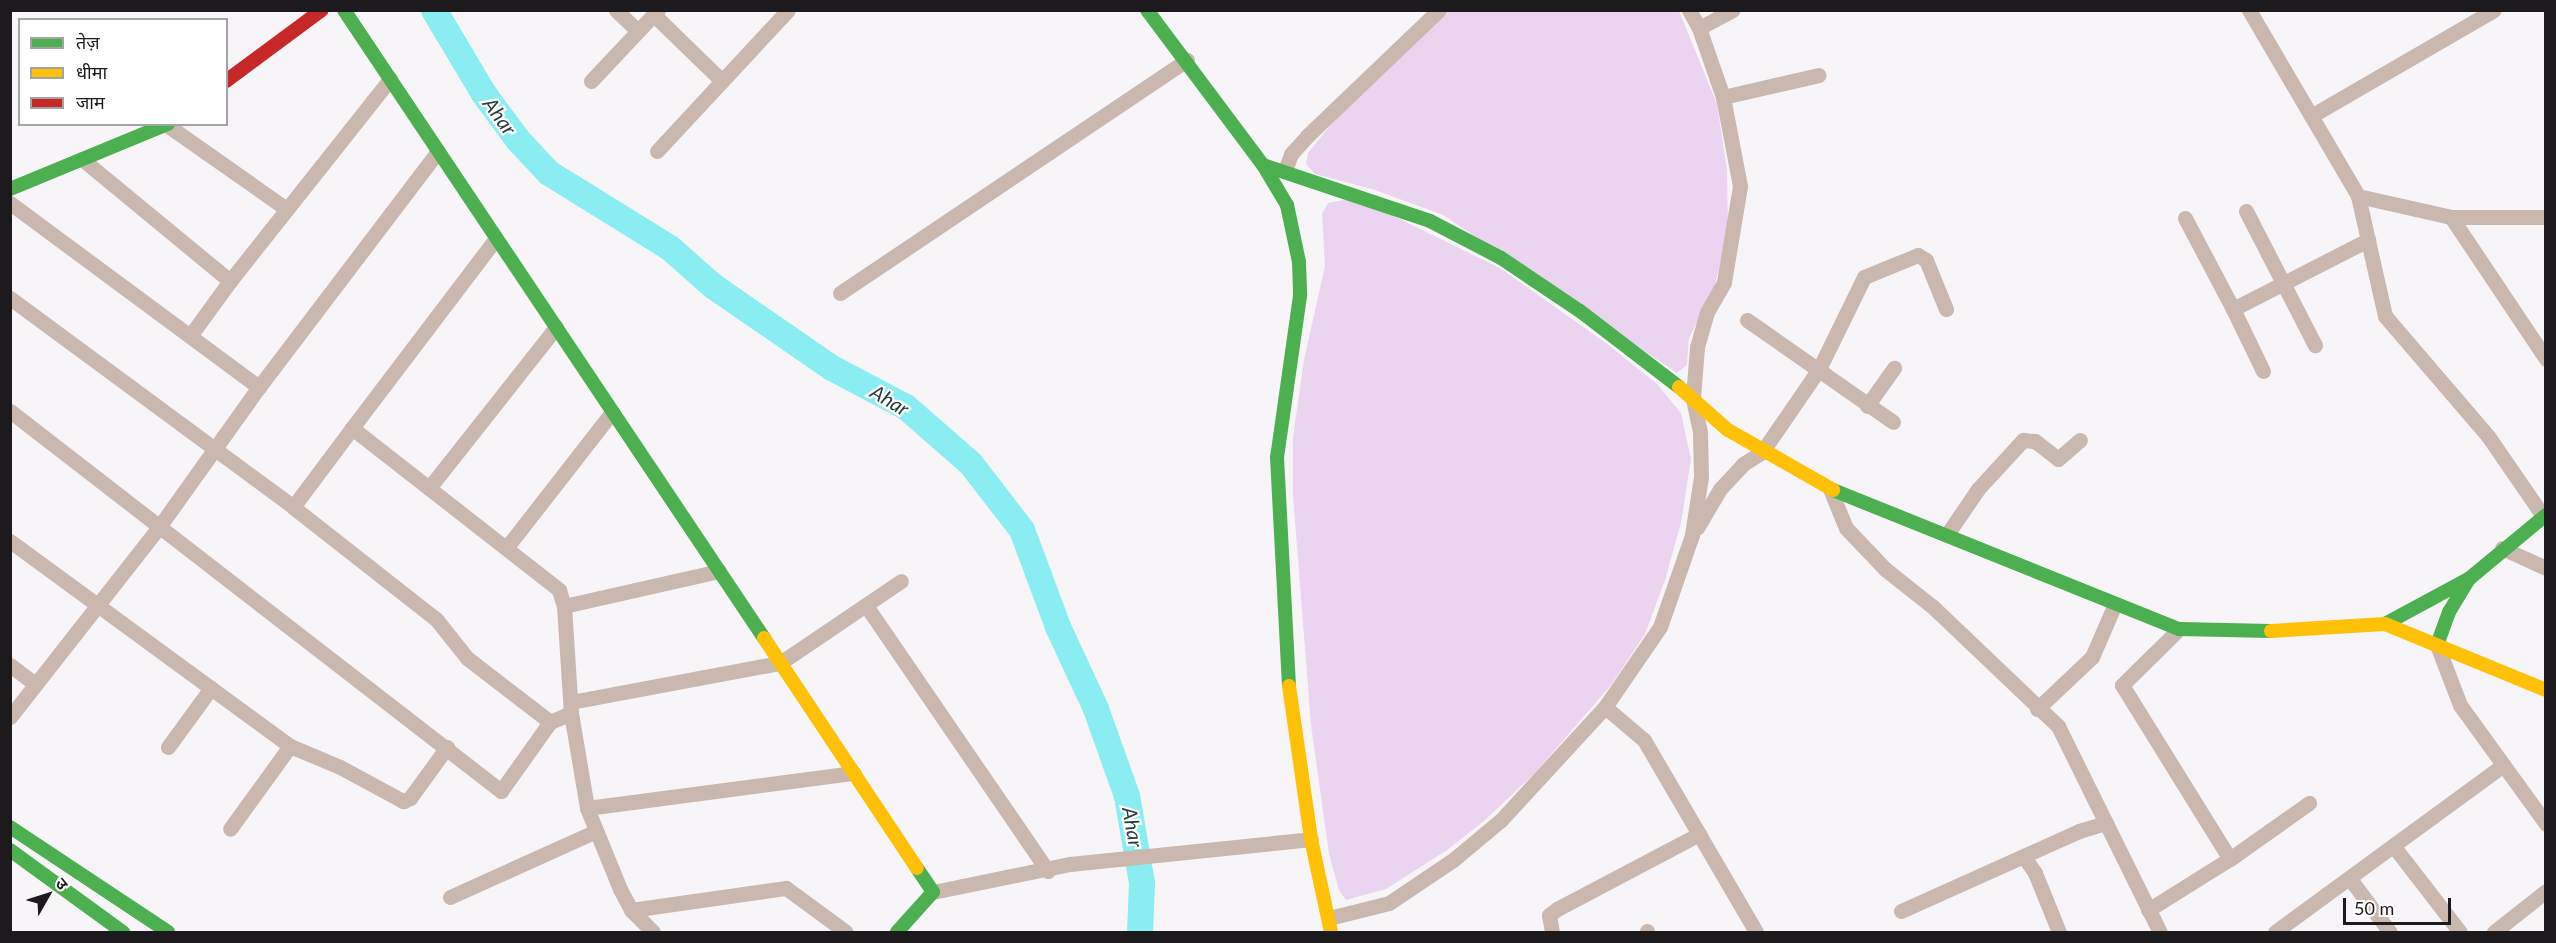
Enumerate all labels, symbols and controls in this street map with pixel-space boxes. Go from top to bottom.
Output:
legend [18,18,228,126]
text: तेज़ [76,31,100,53]
text: धीमा [76,61,107,83]
text: जाम [76,91,105,113]
water label: Ahar [478,93,522,139]
water label: Ahar [867,379,913,421]
water label: Ahar [1118,805,1148,849]
north arrow [18,865,78,925]
text: उ [52,874,73,893]
scale bar [2346,886,2454,924]
text: 50 m [2354,897,2394,919]

